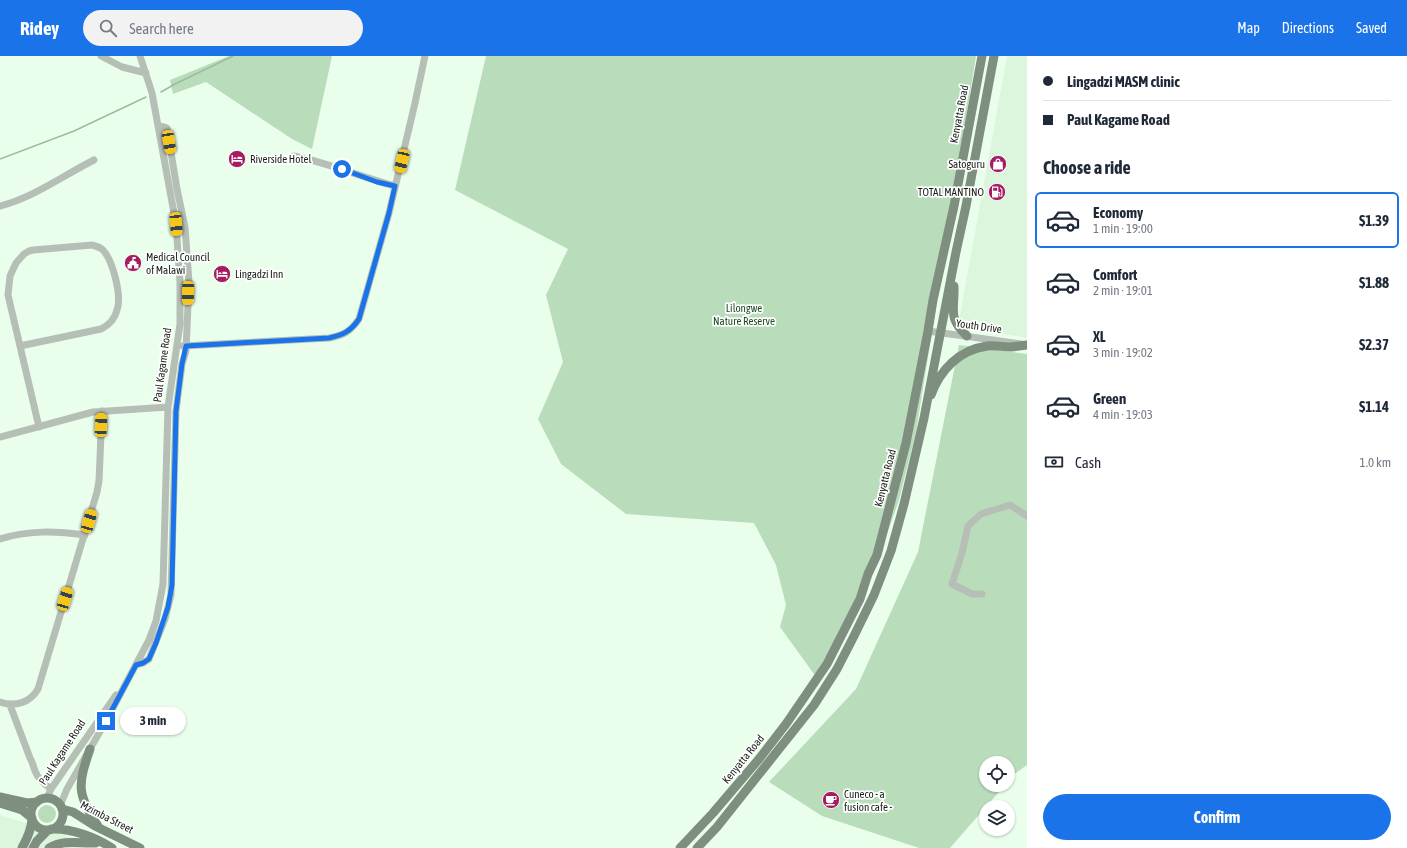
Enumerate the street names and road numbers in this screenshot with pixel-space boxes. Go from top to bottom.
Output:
street label: Kenyatta Road [947,84,971,144]
street label: Youth Drive [955,317,1003,335]
street label: Paul Kagame Road [151,327,173,403]
street label: Kenyatta Road [872,448,898,508]
street label: Paul Kagame Road [36,717,88,787]
street label: Kenyatta Road [720,732,766,786]
street label: Mzimba Street [79,799,135,835]

